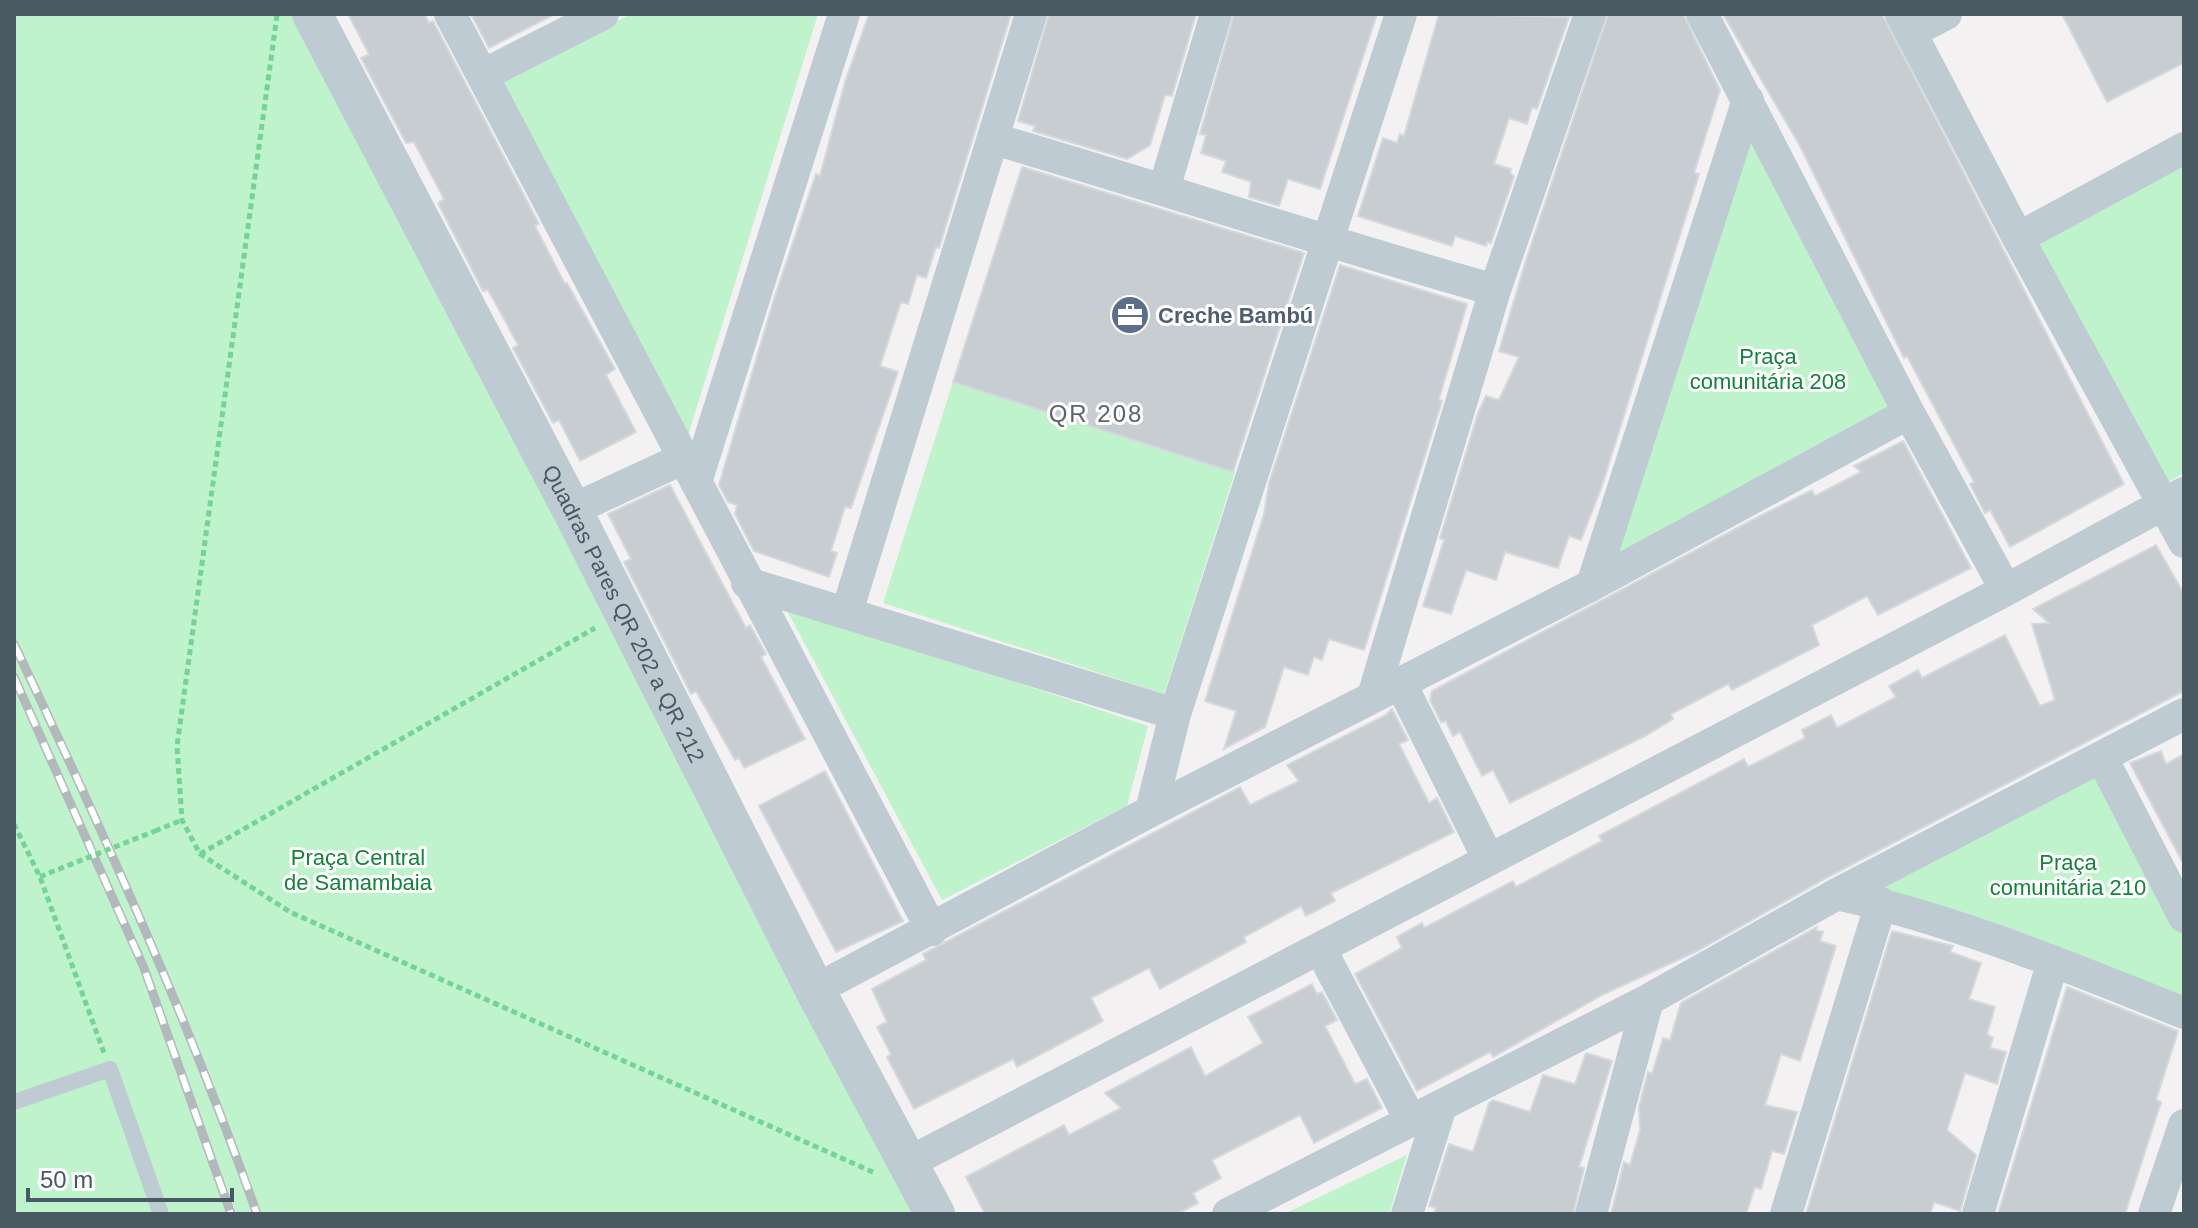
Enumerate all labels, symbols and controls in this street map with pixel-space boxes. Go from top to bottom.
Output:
office icon: Creche Bambú [1109,294,1151,336]
place label: Creche Bambú [1158,303,1313,328]
park label: Praça comunitária 208 [1690,344,1846,394]
district label: QR 208 [1049,400,1143,427]
street label: Quadras Pares QR 202 a QR 212 [538,461,710,767]
park label: Praça Central de Samambaia [284,845,433,895]
park label: Praça comunitária 210 [1990,850,2146,900]
scale bar [28,1152,232,1202]
text: 50 m [40,1166,93,1193]

